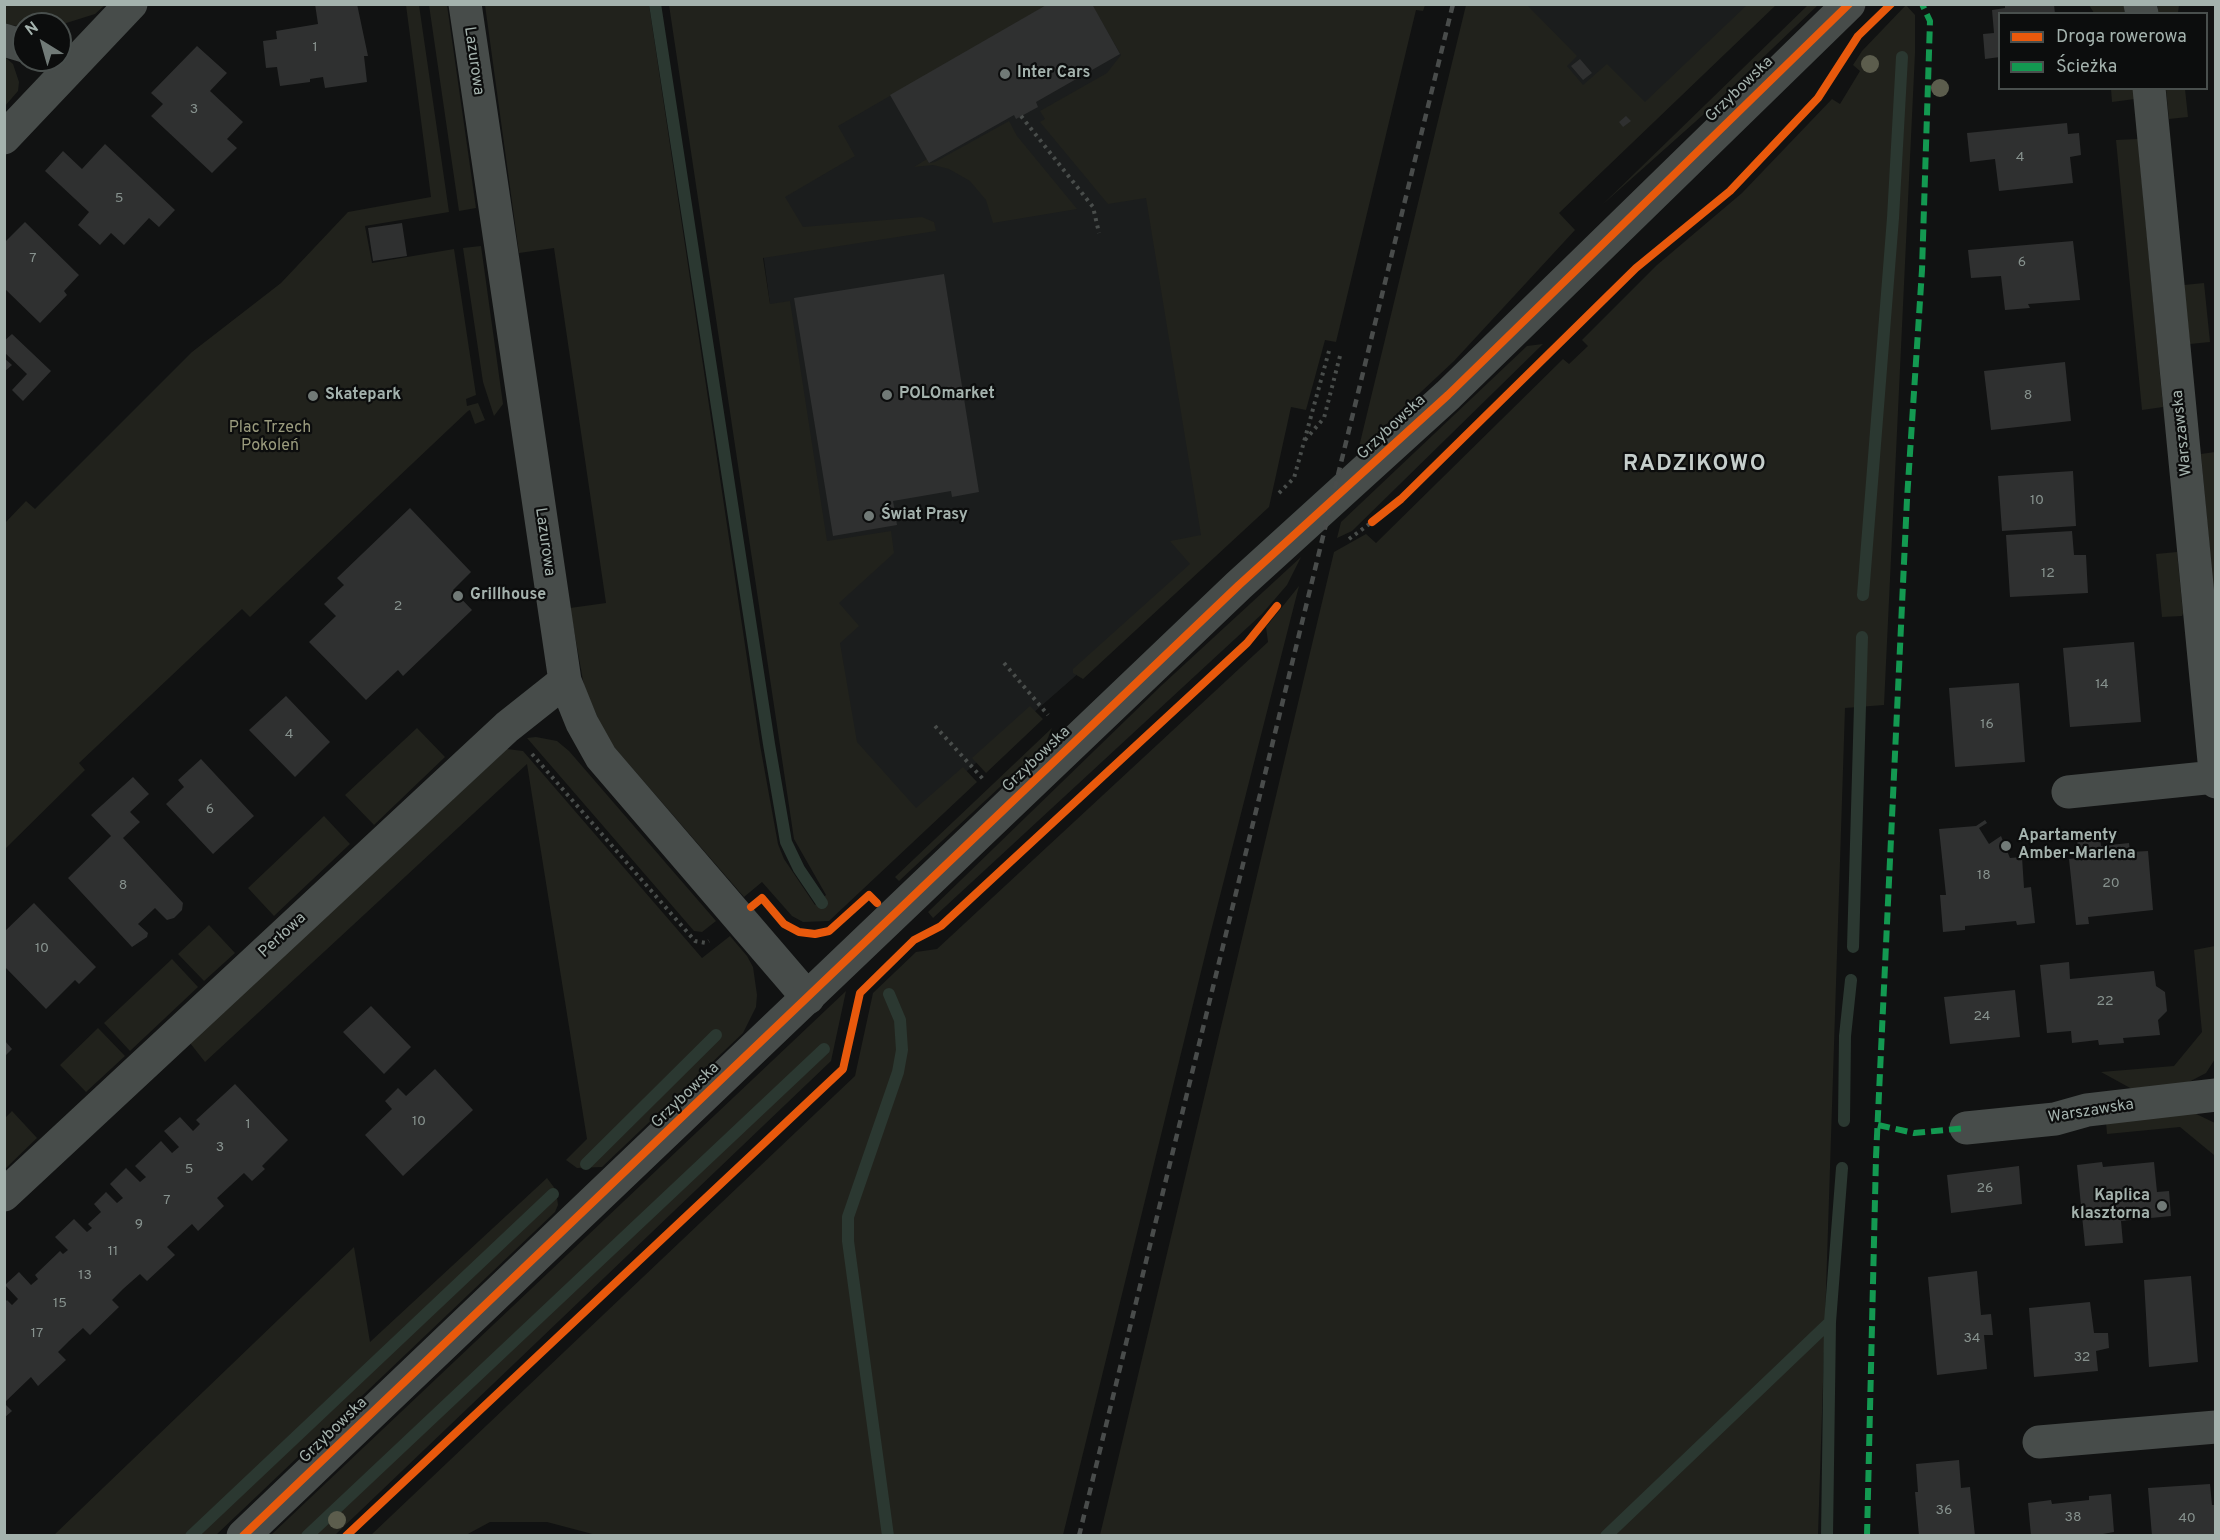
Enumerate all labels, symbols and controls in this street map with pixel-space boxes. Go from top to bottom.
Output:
north arrow [12,12,72,72]
legend [1998,12,2208,90]
text: N [22,18,43,41]
street label: Lazurowa [459,26,487,96]
text: Droga rowerowa [2056,26,2187,49]
house number: 1 [312,40,318,56]
street label: Grzybowska [1702,53,1778,127]
text: Ścieżka [2056,56,2117,79]
place label: Inter Cars [1017,64,1090,84]
marker: Inter Cars [998,67,1012,81]
house number: 3 [190,102,198,118]
house number: 4 [2016,150,2024,166]
house number: 5 [115,191,123,207]
house number: 7 [29,251,37,267]
house number: 6 [2018,255,2026,271]
place label: POLOmarket [899,385,995,405]
place label: Skatepark [325,386,401,406]
marker: POLOmarket [880,388,894,402]
house number: 8 [2024,388,2032,404]
marker: Skatepark [306,389,320,403]
street label: Warszawska [2169,389,2197,477]
street label: Grzybowska [1354,391,1430,465]
park label: Plac Trzech Pokoleń [229,419,311,457]
district label: RADZIKOWO [1623,453,1767,479]
house number: 10 [2030,493,2044,509]
place label: Świat Prasy [881,506,968,526]
street label: Lazurowa [530,507,558,577]
marker: Świat Prasy [862,509,876,523]
house number: 12 [2041,566,2055,582]
place label: Grillhouse [470,586,546,606]
marker: Grillhouse [451,589,465,603]
house number: 2 [394,599,402,615]
house number: 14 [2095,677,2109,693]
house number: 16 [1980,717,1994,733]
street label: Grzybowska [999,723,1075,797]
house number: 4 [285,727,293,743]
house number: 6 [206,802,214,818]
place label: Apartamenty Amber-Marlena [2018,827,2136,865]
marker: Apartamenty Amber-Marlena [1999,839,2013,853]
house number: 18 [1977,868,1991,884]
house number: 20 [2102,876,2120,892]
house number: 8 [119,878,127,894]
street label: Perłowa [255,909,311,963]
house number: 10 [35,941,49,957]
house number: 22 [2096,994,2114,1010]
house number: 24 [1973,1009,1991,1025]
street label: Grzybowska [648,1059,724,1133]
street label: Warszawska [2047,1096,2135,1128]
house number: 10 [412,1114,426,1130]
house number: 1 [245,1117,251,1133]
house number: 3 [216,1140,224,1156]
house number: 5 [185,1162,193,1178]
house number: 26 [1977,1181,1993,1197]
place label: Kaplica klasztorna [2071,1187,2150,1225]
house number: 7 [163,1193,171,1209]
marker: Kaplica klasztorna [2155,1199,2169,1213]
house number: 9 [135,1217,143,1233]
house number: 11 [108,1244,118,1260]
house number: 13 [78,1268,92,1284]
house number: 15 [53,1296,67,1312]
house number: 17 [31,1326,43,1342]
house number: 34 [1963,1331,1981,1347]
house number: 32 [2074,1350,2090,1366]
street label: Grzybowska [296,1394,372,1468]
house number: 36 [1936,1503,1952,1519]
house number: 38 [2065,1510,2081,1526]
house number: 40 [2178,1511,2196,1527]

